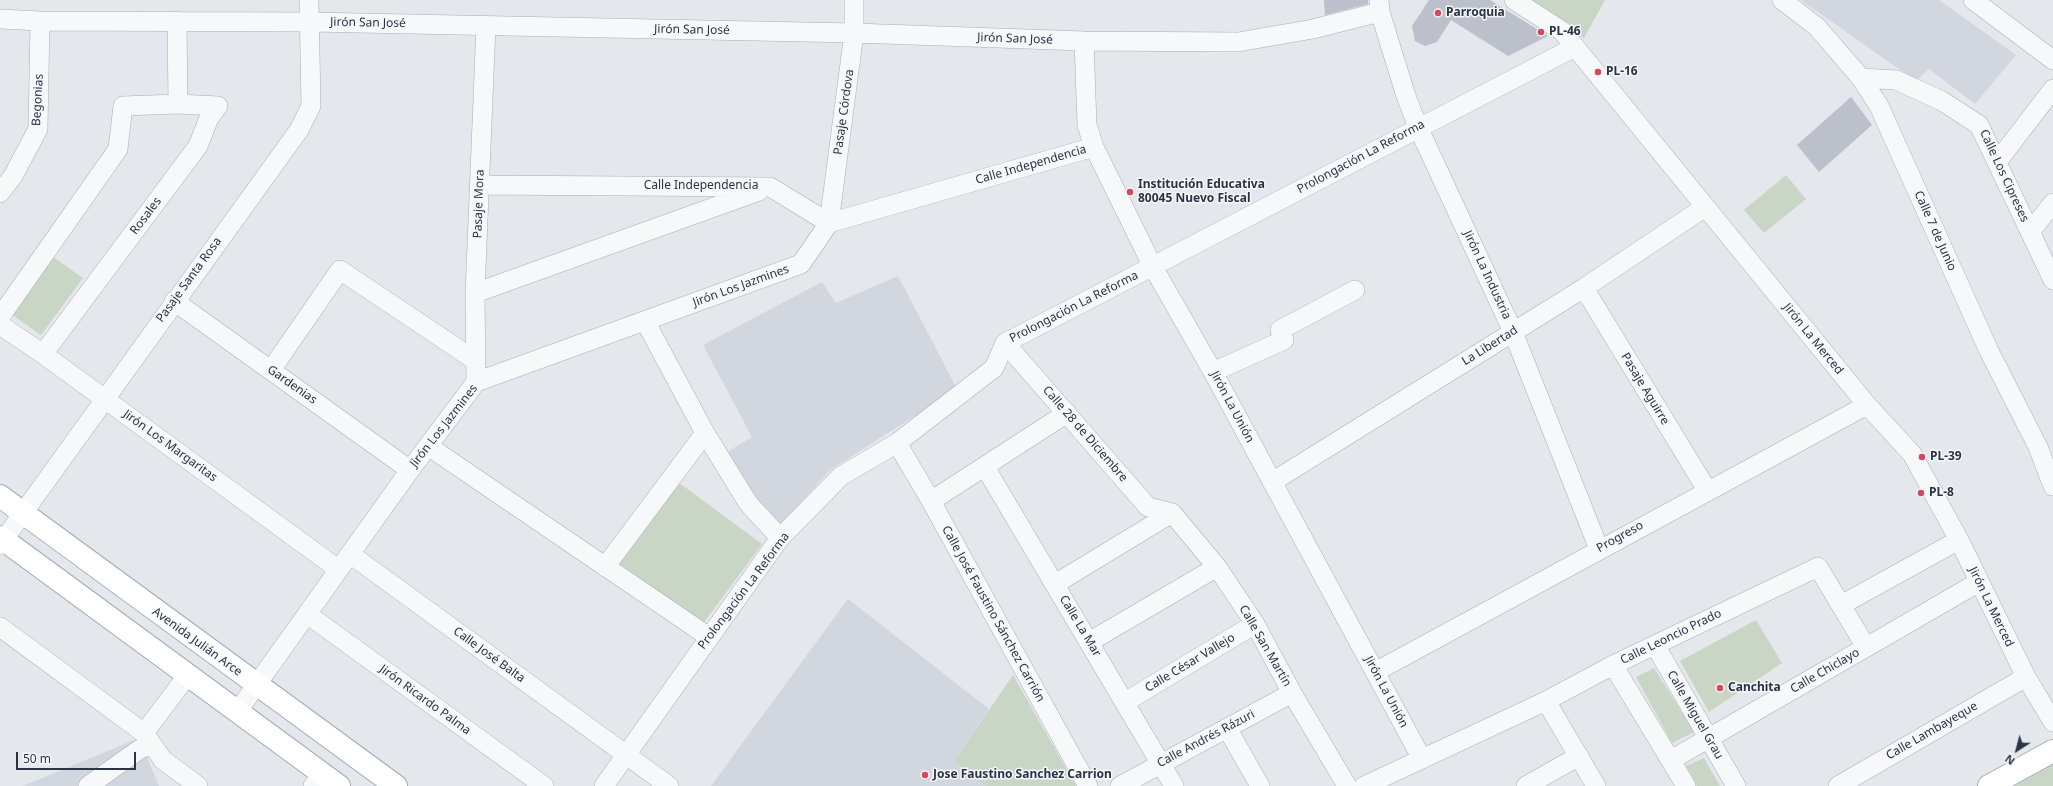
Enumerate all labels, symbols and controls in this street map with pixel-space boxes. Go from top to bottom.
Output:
place label: Parroquia [1446,6,1505,20]
marker: Parroquia [1433,8,1443,18]
street label: Jirón San José [330,15,406,31]
street label: Jirón San José [654,22,730,38]
place label: PL-46 [1549,25,1581,39]
marker: PL-46 [1536,27,1546,37]
street label: Jirón San José [977,30,1053,48]
place label: PL-16 [1606,65,1638,79]
marker: PL-16 [1593,67,1603,77]
street label: Pasaje Córdova [831,68,857,156]
street label: Begonias [29,74,47,126]
street label: Prolongación La Reforma [1295,117,1427,197]
street label: Calle Los Cipreses [1976,127,2032,225]
street label: Calle Independencia [974,142,1088,188]
street label: Pasaje Mora [471,169,487,239]
place label: Institución Educativa 80045 Nuevo Fiscal [1138,178,1265,206]
street label: Calle Independencia [644,179,758,193]
marker: Institución Educativa 80045 Nuevo Fiscal [1125,187,1135,197]
street label: Calle 7 de Junio [1911,189,1959,273]
street label: Rosales [127,195,165,237]
street label: Jirón La Industria [1460,228,1514,322]
street label: Pasaje Santa Rosa [153,235,225,325]
street label: Jirón Los Jazmines [691,262,791,310]
street label: Prolongación La Reforma [1007,268,1141,346]
street label: Jirón La Merced [1780,301,1846,377]
street label: La Libertad [1459,323,1521,369]
street label: Pasaje Aguirre [1618,350,1672,428]
street label: Gardenias [264,363,320,407]
street label: Jirón La Unión [1207,369,1257,445]
street label: Jirón Los Jazmines [407,382,481,470]
street label: Calle 28 de Diciembre [1040,383,1130,485]
street label: Jirón Los Margaritas [120,407,220,485]
place label: PL-39 [1930,450,1962,464]
marker: PL-39 [1917,452,1927,462]
place label: PL-8 [1929,486,1954,500]
marker: PL-8 [1916,488,1926,498]
street label: Progreso [1594,518,1646,556]
street label: Calle José Faustino Sánchez Carrión [938,523,1048,705]
street label: Prolongación La Reforma [695,530,793,652]
street label: Jirón La Merced [1965,565,2017,649]
street label: Calle La Mar [1056,593,1104,659]
street label: Calle San Martín [1236,603,1294,689]
street label: Avenida Julián Arce [149,605,245,679]
street label: Calle Leoncio Prado [1618,606,1724,668]
street label: Calle José Balta [450,624,528,686]
street label: Calle César Vallejo [1142,630,1238,696]
street label: Calle Chiclayo [1788,645,1862,697]
street label: Jirón La Unión [1361,654,1411,730]
street label: Jirón Ricardo Palma [376,662,474,738]
street label: Calle Miguel Grau [1664,668,1726,762]
place label: Canchita [1728,681,1781,695]
marker: Canchita [1715,683,1725,693]
street label: Calle Lambayeque [1884,699,1980,763]
street label: Calle Andrés Rázuri [1155,707,1257,771]
north arrow [1997,730,2037,770]
scale bar [18,744,138,770]
text: 50 m [23,750,51,767]
text: N [2002,751,2018,769]
place label: Jose Faustino Sanchez Carrion [933,768,1112,782]
marker: Jose Faustino Sanchez Carrion [920,770,930,780]

